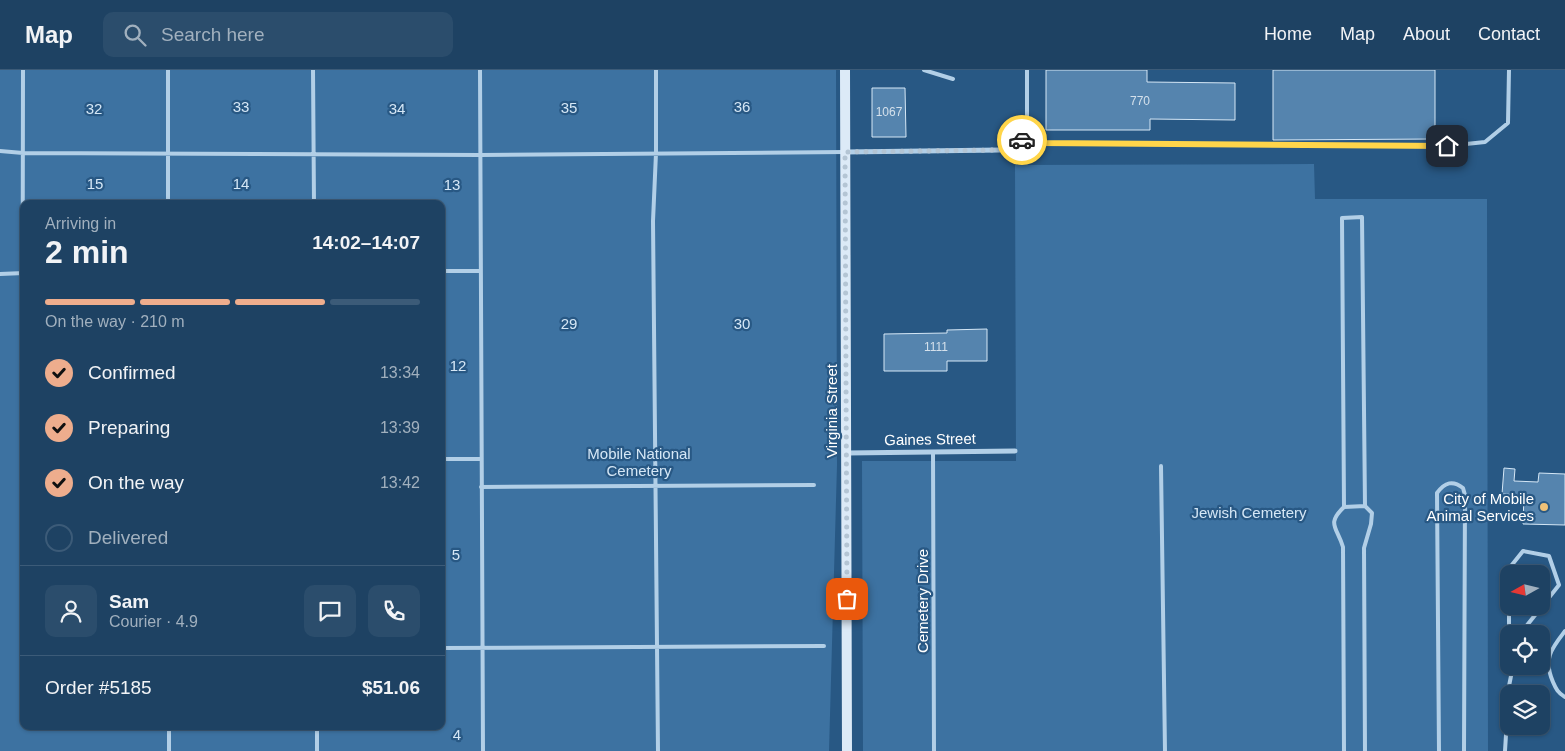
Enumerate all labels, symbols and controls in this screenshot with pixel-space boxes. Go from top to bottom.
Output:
search box [103,12,453,57]
text: Map [25,21,73,48]
icon: search [121,21,149,49]
text: Search here [161,24,265,45]
text: Home [1264,24,1312,44]
text: Map [1340,24,1375,44]
text: About [1403,24,1450,44]
text: Contact [1478,24,1540,44]
house number: 770 [1130,94,1150,108]
park label: 33 [233,98,249,115]
park label: 36 [734,98,750,115]
park label: 35 [561,99,577,116]
park label: 32 [86,100,102,117]
park label: 34 [389,100,405,117]
house number: 1067 [876,105,903,119]
courier [997,115,1047,165]
pin [1426,125,1468,167]
icon: car [1008,126,1036,154]
icon: home [1433,132,1461,160]
park label: 15 [87,175,103,192]
park label: 14 [233,175,249,192]
park label: 13 [444,176,460,193]
text: Arriving in [45,215,116,232]
text: 14:02–14:07 [312,232,420,253]
text: 2 min [45,234,129,270]
text: On the way · 210 m [45,313,185,330]
park label: 29 [561,315,577,332]
park label: 30 [734,315,750,332]
house number: 1111 [924,340,948,354]
park label: 12 [450,357,466,374]
icon: check [45,359,73,387]
text: Confirmed [88,362,176,383]
street label: Virginia Street [823,363,840,458]
text: 13:34 [380,364,420,381]
icon: check [45,414,73,442]
text: Preparing [88,417,170,438]
text: 13:39 [380,419,420,436]
street label: Gaines Street [884,430,977,448]
park label: Mobile National Cemetery [587,445,691,479]
icon: check [45,469,73,497]
text: On the way [88,472,184,493]
text: 13:42 [380,474,420,491]
place label: City of Mobile Animal Services [1426,490,1534,524]
marker: City of Mobile Animal Services [1538,501,1550,513]
park label: Jewish Cemetery [1191,504,1307,521]
text: Delivered [88,527,168,548]
park label: 5 [452,546,460,563]
street label: Cemetery Drive [914,549,931,653]
north arrow [1500,565,1550,615]
map controls [1500,565,1550,735]
pin [826,578,868,620]
button: person [45,585,97,637]
button: chat [304,585,356,637]
button: phone [368,585,420,637]
icon: bag [833,585,861,613]
text: Sam [109,591,149,612]
text: Courier · 4.9 [109,613,198,630]
button: locate [1500,625,1550,675]
text: Order #5185 [45,677,152,698]
text: $51.06 [362,677,420,698]
button: layers [1500,685,1550,735]
park label: 4 [453,726,461,743]

